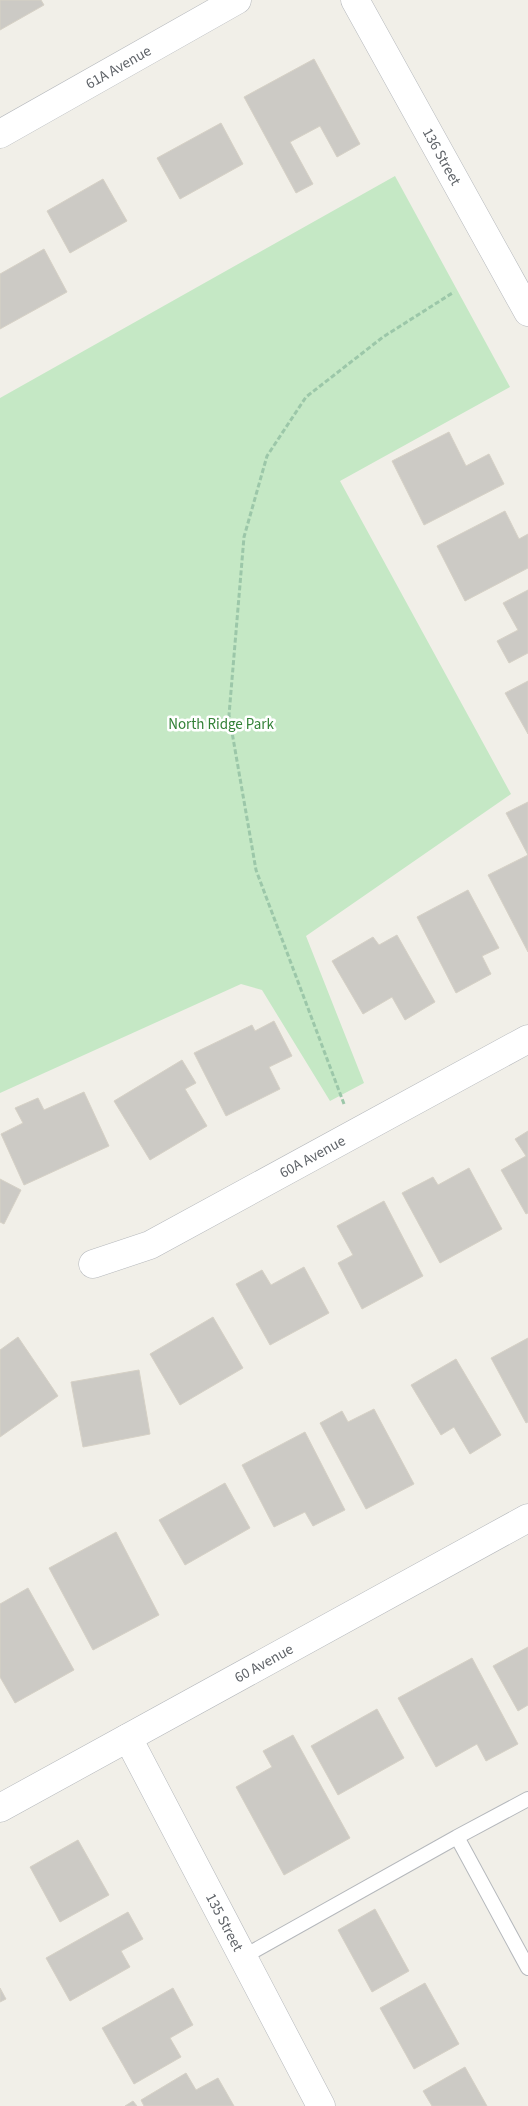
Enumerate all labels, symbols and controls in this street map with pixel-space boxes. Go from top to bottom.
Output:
street label: 61A Avenue [82,41,155,94]
street label: 136 Street [417,124,466,189]
park label: North Ridge Park [168,714,274,735]
street label: 60A Avenue [276,1130,349,1183]
street label: 60 Avenue [231,1639,297,1688]
street label: 135 Street [200,1890,248,1955]

